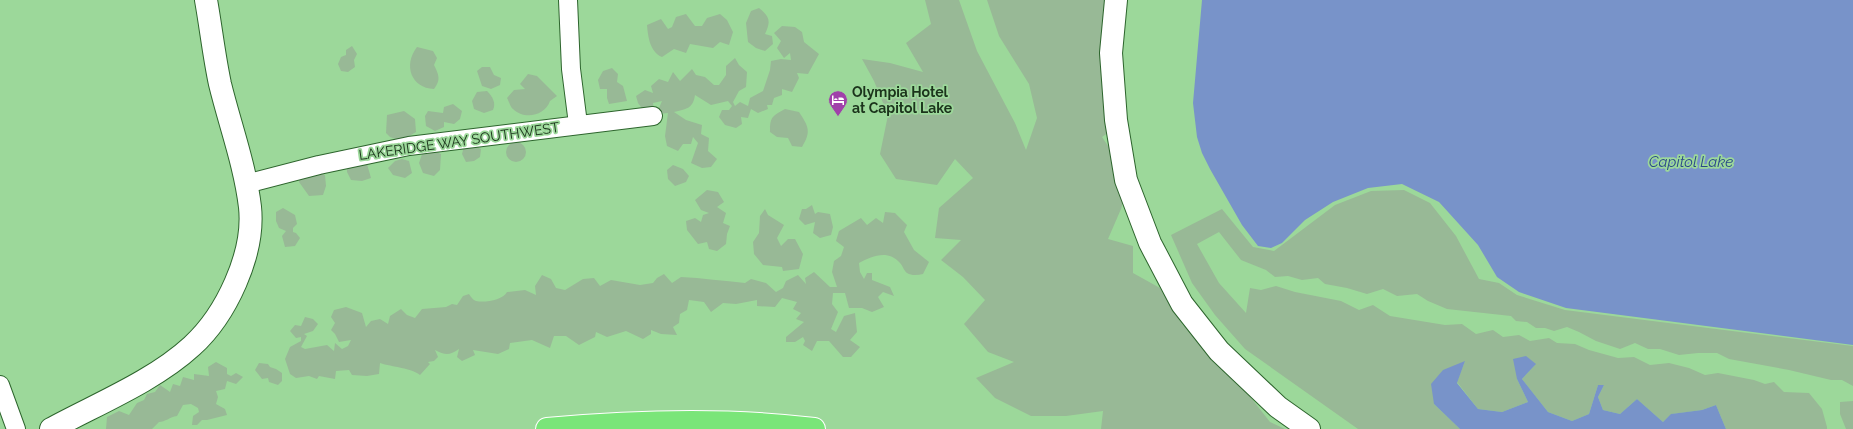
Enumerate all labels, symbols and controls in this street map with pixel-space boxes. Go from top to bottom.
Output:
place label: Olympia Hotel at Capitol Lake [852,84,953,116]
hotel icon: Olympia Hotel at Capitol Lake [827,89,849,117]
street label: LAKERIDGE WAY SOUTHWEST [358,119,561,163]
water label: Capitol Lake [1649,153,1733,171]

